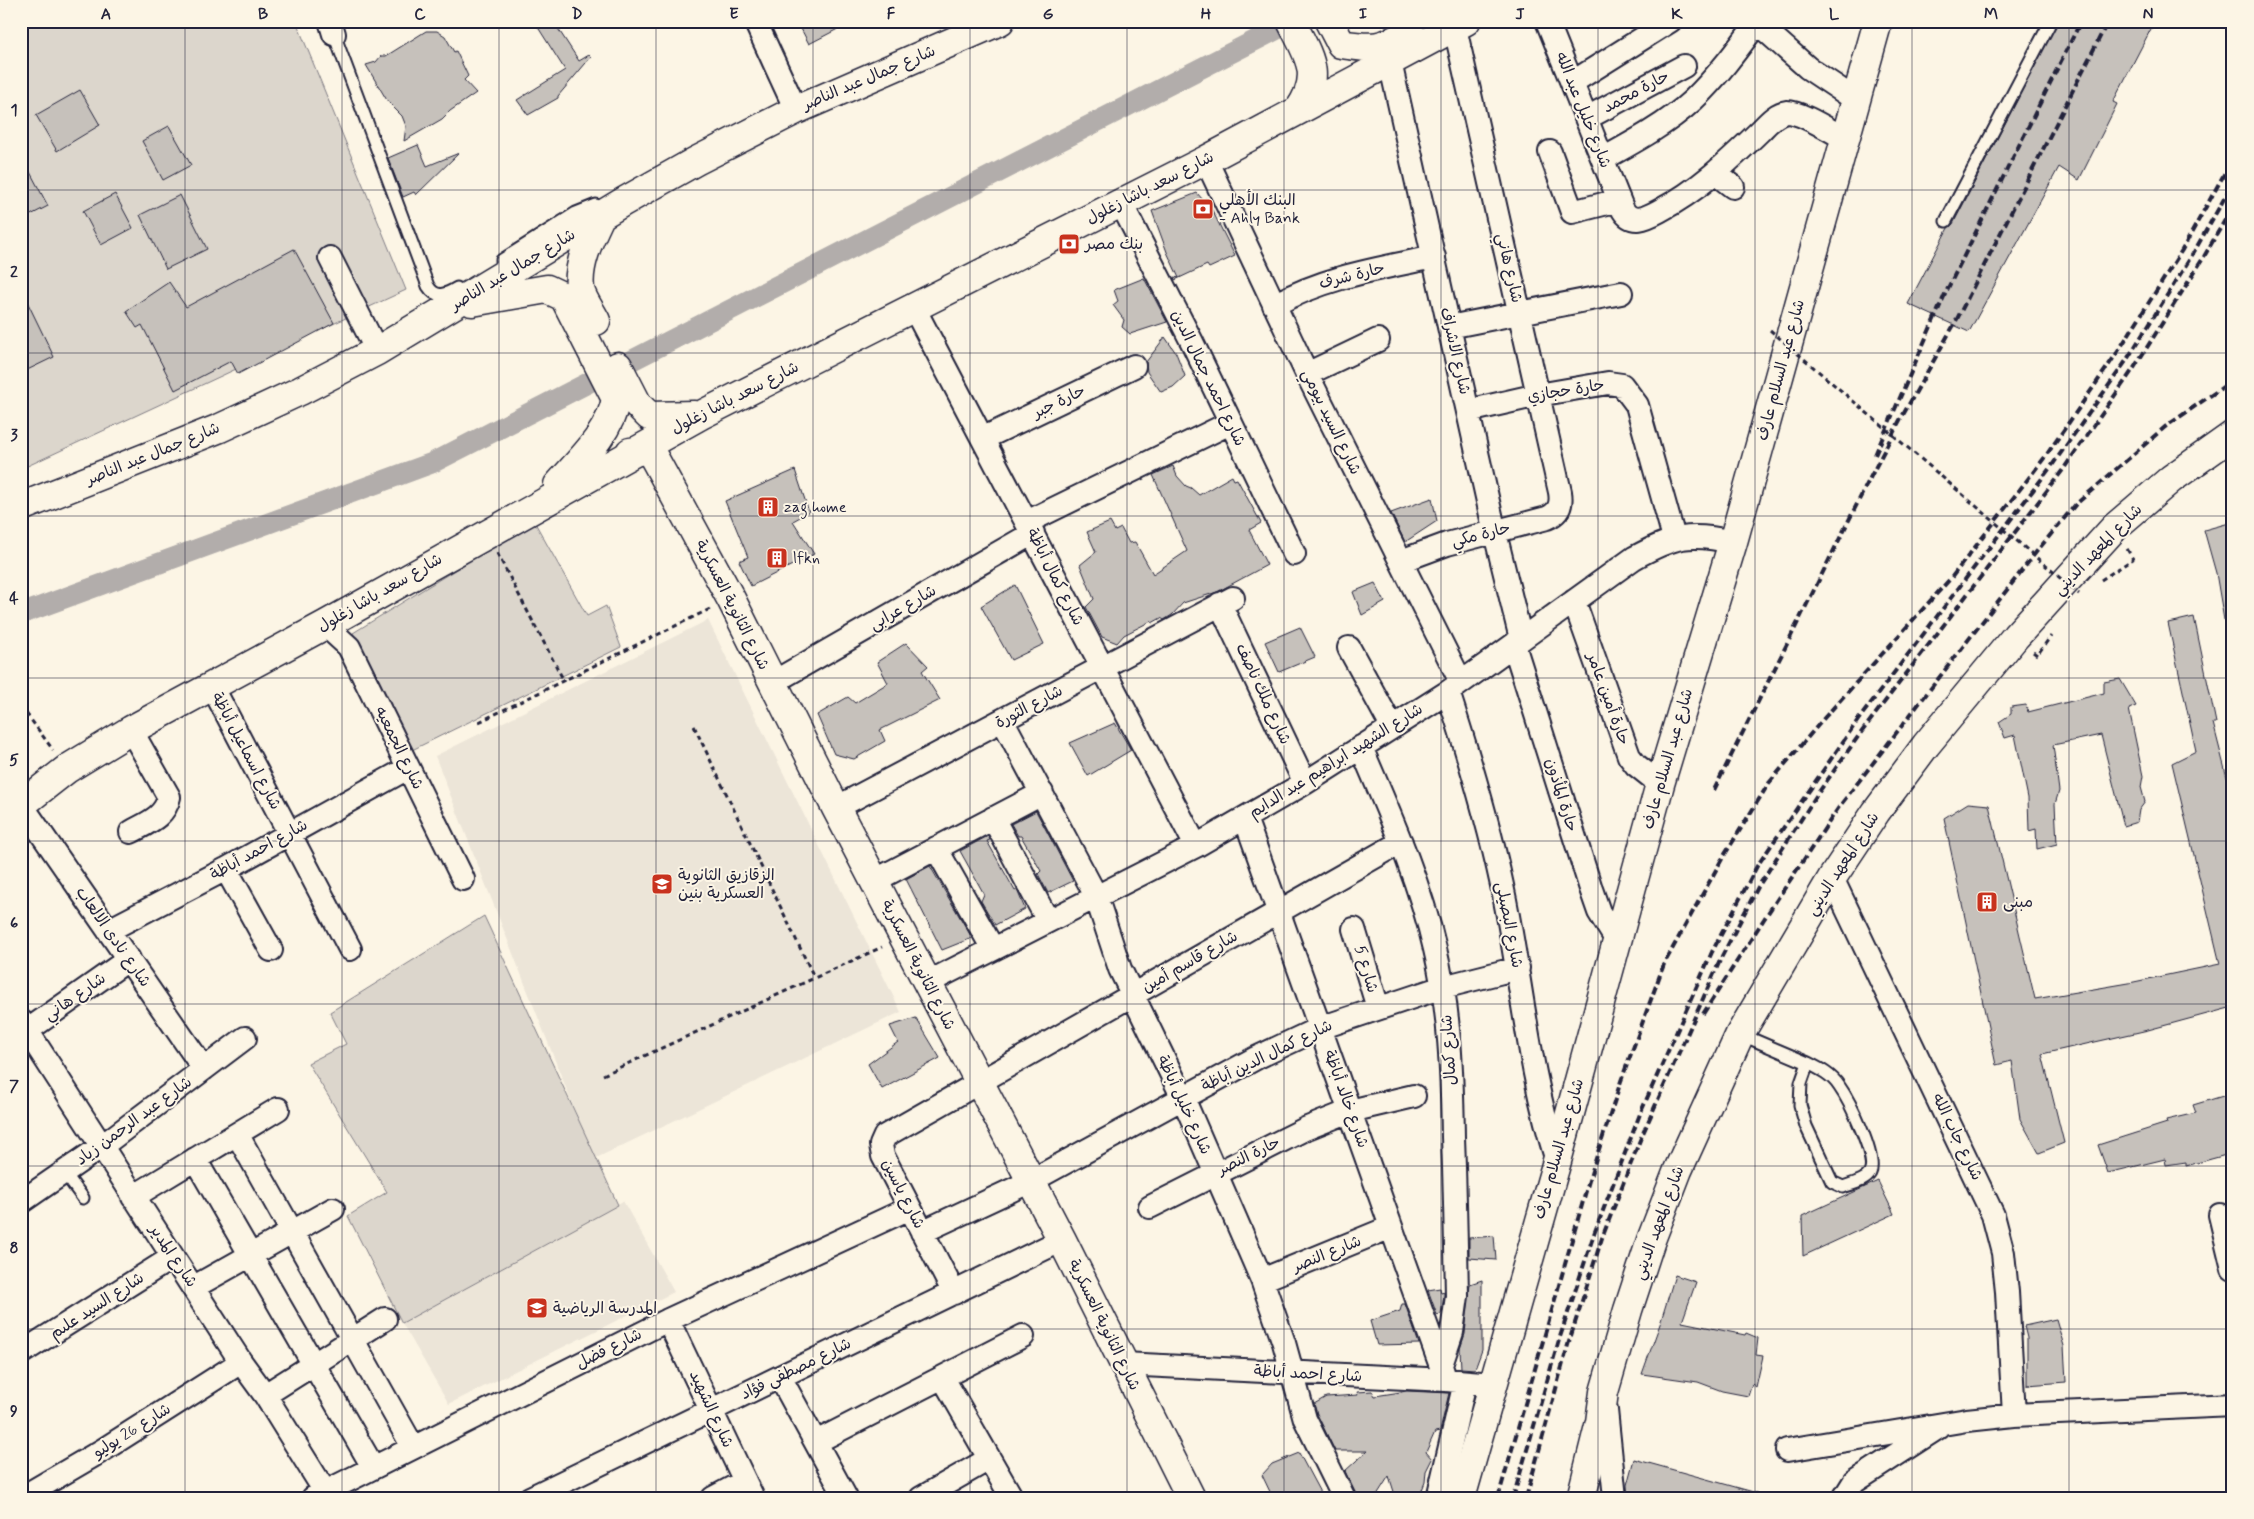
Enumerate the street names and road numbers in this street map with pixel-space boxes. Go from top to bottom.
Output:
street label: شارع جمال عبد الناصر [797,40,939,116]
street label: شارع خليل عبد الله [1550,49,1616,171]
street label: حارة محمد [1599,66,1673,118]
street label: شارع سعد باشا زغلول [1083,147,1217,229]
street label: شارع جمال عبد الناصر [445,224,579,317]
street label: شارع هاني [1488,231,1527,305]
street label: حارة شرف [1317,258,1387,294]
street label: شارع عبد السلام عارف [1752,297,1811,443]
street label: شارع الاشراف [1435,305,1475,397]
street label: شارع احمد جمال الدين [1166,306,1250,450]
street label: شارع سعد باشا زغلول [668,357,802,439]
street label: شارع السيد بيومي [1294,366,1366,480]
street label: حارة حجازي [1526,375,1606,407]
street label: حارة جبر [1027,380,1089,425]
street label: شارع جمال عبد الناصر [81,418,223,491]
street label: شارع المعهد الديني [2049,500,2149,602]
street label: حارة مكي [1449,518,1513,555]
street label: شارع كمال أباظة [1021,525,1089,629]
street label: شارع الثانوية العسكرية [690,536,774,674]
street label: شارع سعد باشا زغلول [314,549,446,637]
street label: شارع عرابى [866,580,940,636]
street label: شارع ملك ناصف [1230,640,1296,748]
street label: حارة أمين عامر [1581,648,1634,748]
street label: شارع الثورة [991,680,1067,734]
street label: شارع عبد السلام عارف [1638,686,1699,832]
street label: شارع اسماعيل أباظة [206,689,286,813]
street label: شارع الشهيد ابراهيم عبد الدايم [1245,699,1427,824]
street label: شارع الجمعيه [370,703,428,793]
street label: حارة المأذون [1540,755,1582,835]
street label: شارع المعهد الديني [1802,808,1887,921]
street label: شارع احمد أباظة [206,815,312,885]
street label: شارع البصيلى [1490,880,1528,970]
street label: شارع نادى الالعاب [71,883,155,991]
street label: شارع الثانوية العسكرية [876,896,960,1034]
street label: شارع قاسم أمين [1138,926,1242,999]
street label: شارع 5 [1349,943,1383,995]
street label: شارع هاني [40,968,112,1028]
street label: شارع كمال [1436,1014,1462,1086]
street label: شارع كمال الدين أباظة [1198,1015,1336,1097]
street label: شارع خالد أباظة [1319,1047,1373,1151]
street label: شارع خليل أباظة [1152,1052,1216,1158]
street label: شارع عبد الرحمن زياد [72,1072,196,1170]
street label: شارع عبد السلام عارف [1529,1076,1590,1222]
street label: شارع جاب الله [1927,1090,1987,1184]
street label: حارة النصر [1212,1132,1284,1181]
street label: شارع ياسين [876,1155,930,1233]
street label: شارع المعهد الديني [1629,1163,1692,1284]
street label: شارع المدير [143,1219,202,1292]
street label: شارع النصر [1288,1231,1364,1278]
street label: شارع الثانوية العسكرية [1063,1256,1145,1394]
street label: شارع السيد علىم [46,1268,149,1345]
street label: شارع فضل [572,1324,646,1374]
street label: شارع مصطفى فؤاد [737,1333,855,1405]
street label: شارع احمد أباظة [1253,1361,1363,1387]
street label: شارع الشهيد [684,1367,738,1451]
street label: شارع 26 يوليو [88,1399,175,1464]

